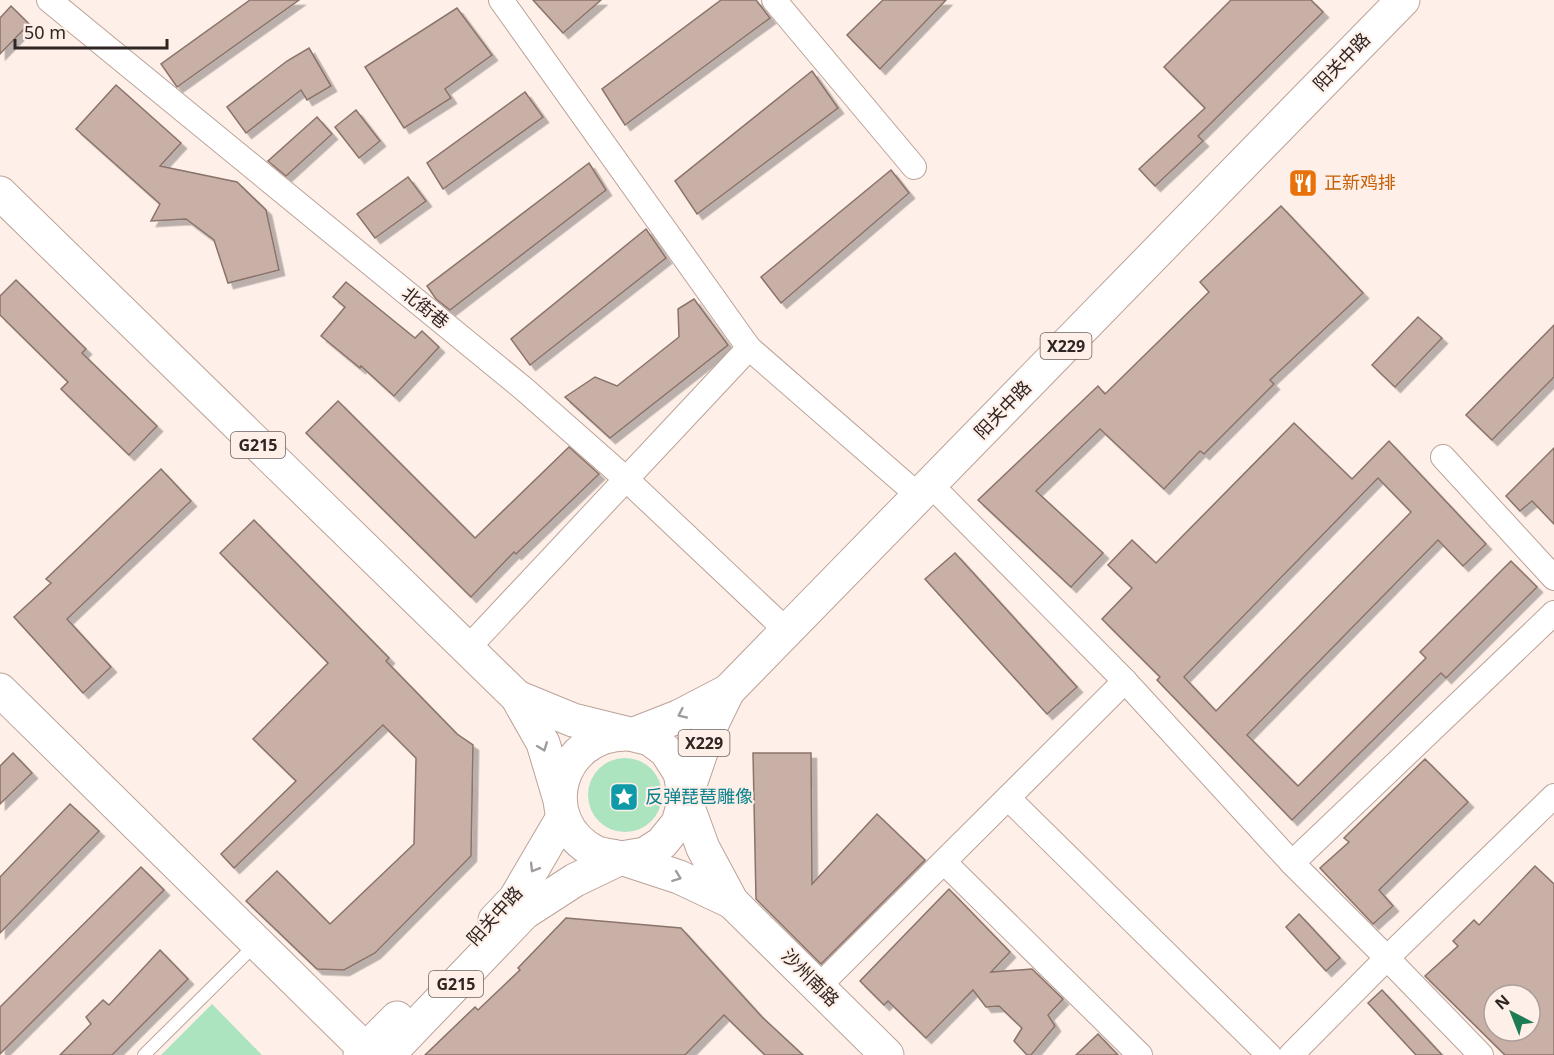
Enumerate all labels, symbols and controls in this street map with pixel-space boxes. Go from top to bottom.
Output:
scale bar [15,12,166,50]
text: 50 m [24,20,66,44]
street label: 阳关中路 [1308,27,1375,96]
restaurant icon: 正新鸡排 [1287,167,1319,199]
place label: 正新鸡排 [1324,170,1396,194]
street label: 北街巷 [397,281,454,334]
road number: X229 [1040,333,1092,359]
street label: 阳关中路 [969,375,1036,444]
road number: G215 [231,432,285,458]
one-way arrow [678,707,689,719]
road number: X229 [678,730,730,756]
one-way arrow [536,740,548,751]
place icon: 反弹琵琶雕像 [608,781,640,813]
place label: 反弹琵琶雕像 [645,784,753,808]
one-way arrow [529,862,541,872]
one-way arrow [671,870,682,882]
street label: 阳关中路 [461,881,527,950]
street label: 沙州南路 [777,943,845,1011]
road number: G215 [429,971,483,997]
north arrow [1482,983,1542,1043]
text: N [1490,989,1514,1014]

